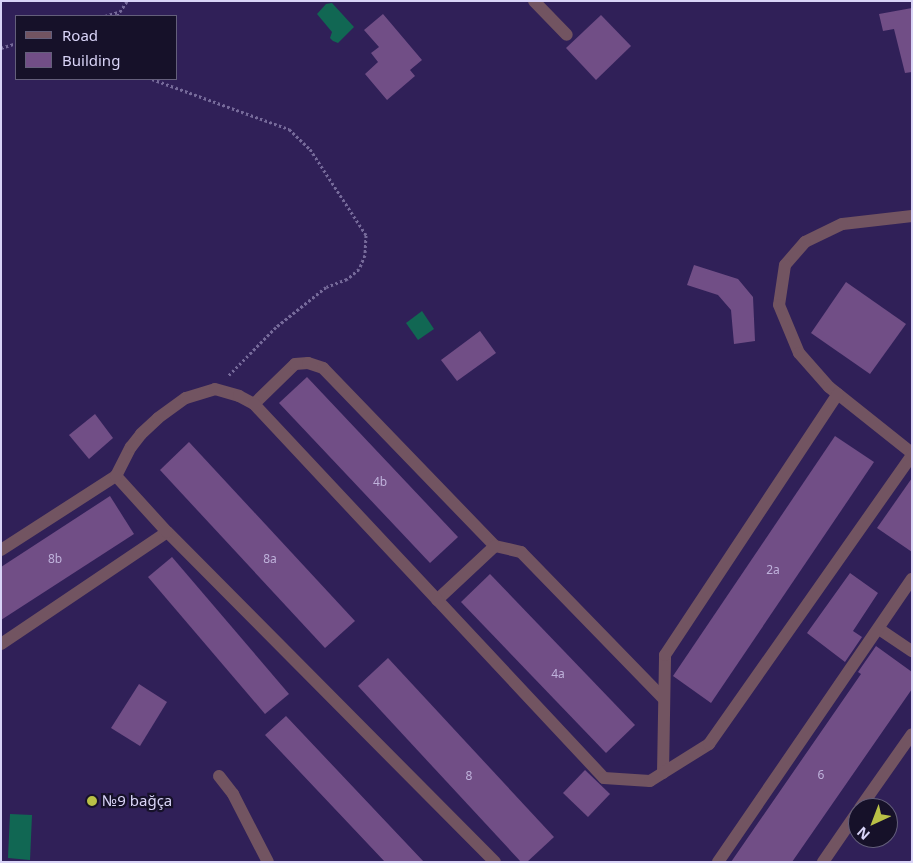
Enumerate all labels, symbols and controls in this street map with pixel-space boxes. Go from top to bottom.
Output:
legend [15,15,178,80]
text: Road [62,25,98,45]
text: Building [62,50,120,70]
house number: 4b [373,475,387,489]
house number: 8b [48,552,62,566]
house number: 8a [263,552,277,566]
house number: 2a [766,563,780,577]
house number: 4a [551,667,565,681]
house number: 6 [818,768,824,782]
house number: 8 [466,769,472,783]
place label: №9 bağça [102,792,172,810]
marker: №9 bağça [86,795,98,807]
north arrow [848,798,898,848]
text: N [852,823,874,844]

